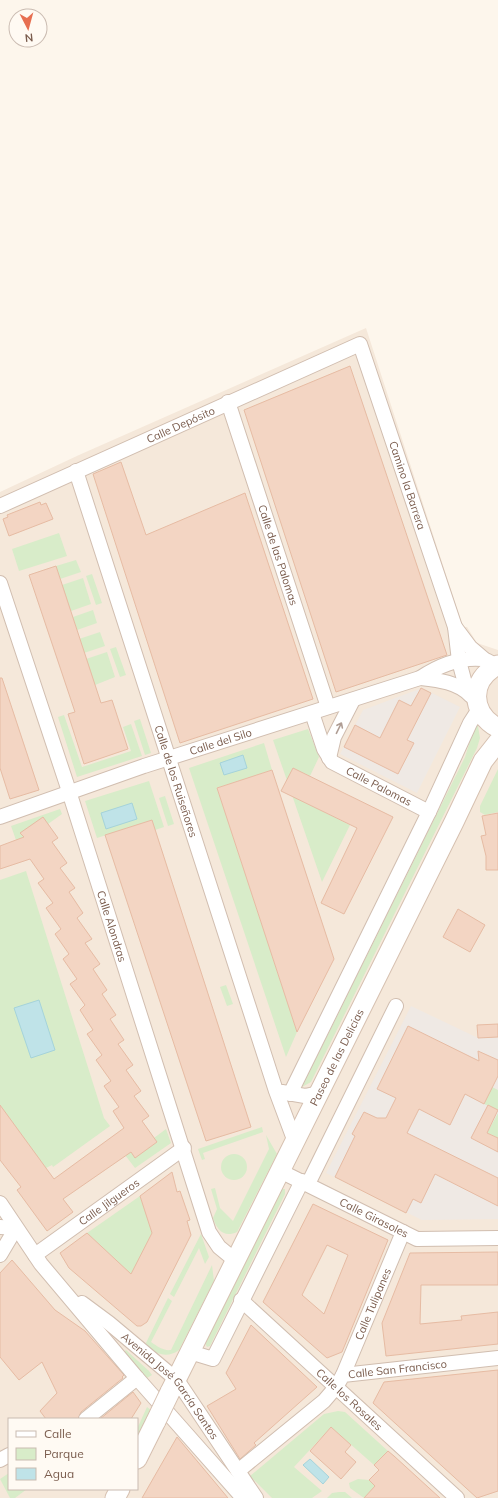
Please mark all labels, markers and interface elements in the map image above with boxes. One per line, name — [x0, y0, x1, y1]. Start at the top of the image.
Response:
north arrow — [8, 8, 48, 48]
text: N — [24, 31, 34, 45]
street label: Calle Depósito — [144, 403, 217, 446]
street label: Camino la Barrera — [386, 439, 429, 532]
street label: Calle de las Palomas — [255, 503, 301, 607]
one-way arrow — [336, 722, 343, 734]
street label: Calle de los Ruiseñores — [151, 723, 201, 839]
street label: Calle del Silo — [188, 725, 253, 758]
street label: Calle Palomas — [344, 763, 414, 809]
street label: Calle Alondras — [94, 889, 130, 964]
street label: Paseo de las Delicias — [307, 1006, 367, 1108]
street label: Calle Jilgueros — [76, 1175, 142, 1228]
street label: Calle Girasoles — [337, 1195, 411, 1241]
street label: Calle Tulipanes — [352, 1266, 394, 1342]
street label: Avenida José García Santos — [118, 1329, 222, 1442]
street label: Calle San Francisco — [347, 1357, 447, 1381]
street label: Calle los Rosales — [313, 1365, 386, 1433]
legend — [8, 1418, 138, 1490]
text: Calle — [44, 1426, 71, 1441]
text: Parque — [44, 1446, 84, 1461]
text: Agua — [44, 1466, 74, 1481]

